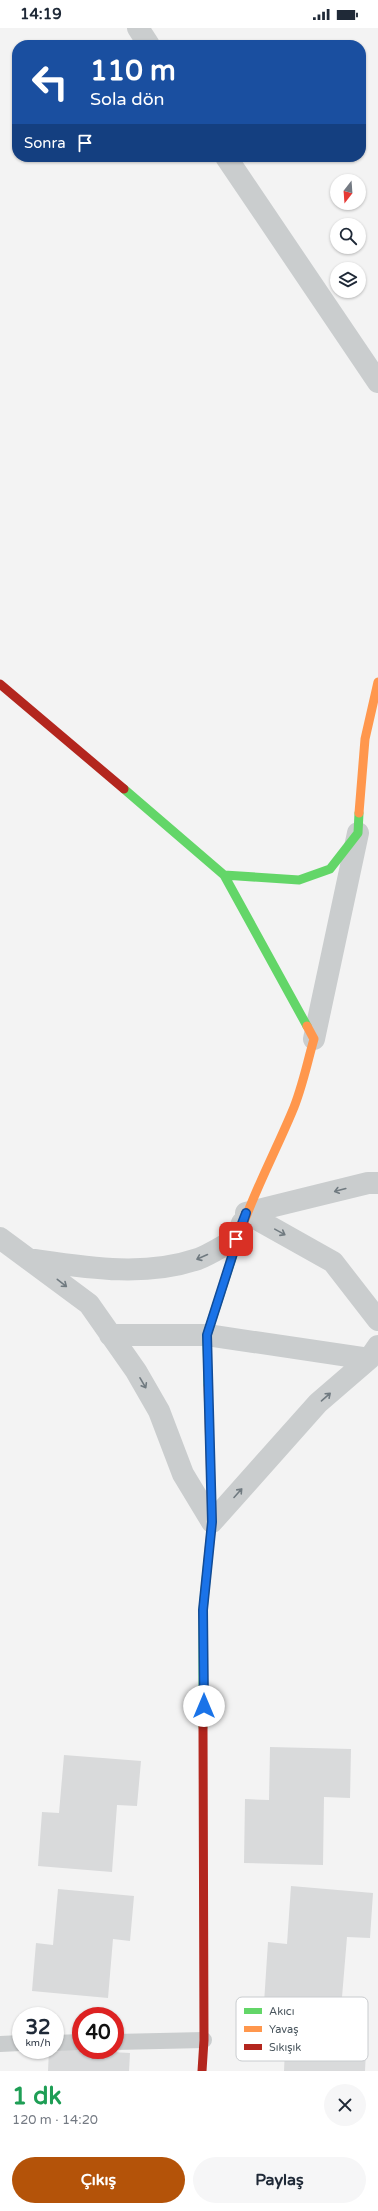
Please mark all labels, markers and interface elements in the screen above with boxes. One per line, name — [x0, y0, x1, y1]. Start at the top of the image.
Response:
text: 14:19 — [20, 5, 62, 23]
text: 110 m — [90, 54, 176, 88]
icon: left — [24, 56, 76, 108]
text: Sola dön — [90, 88, 165, 110]
icon: arrive — [74, 132, 96, 154]
text: Sonra — [24, 134, 66, 152]
north arrow — [330, 174, 366, 210]
map controls — [330, 174, 366, 298]
button: search — [330, 218, 366, 254]
button: layers — [330, 262, 366, 298]
one-way arrow — [334, 1187, 347, 1194]
pin — [219, 1222, 253, 1256]
icon: arrive — [225, 1228, 247, 1250]
one-way arrow — [274, 1228, 286, 1236]
one-way arrow — [196, 1254, 208, 1261]
one-way arrow — [57, 1279, 68, 1287]
one-way arrow — [139, 1377, 147, 1388]
one-way arrow — [320, 1392, 331, 1401]
one-way arrow — [233, 1488, 243, 1498]
position arrow — [183, 1685, 225, 1727]
legend — [236, 1997, 368, 2061]
text: Akıcı — [269, 2005, 294, 2018]
speed limit sign: 40 — [72, 2007, 124, 2059]
text: 32 — [25, 2016, 51, 2040]
text: Yavaş — [269, 2023, 298, 2036]
text: km/h — [25, 2037, 51, 2049]
text: Sıkışık — [269, 2041, 301, 2054]
text: 1 dk — [12, 2082, 62, 2111]
button: close — [324, 2084, 366, 2126]
text: 120 m · 14:20 — [12, 2112, 98, 2128]
button: Çıkış — [12, 2157, 185, 2203]
button: Paylaş — [193, 2157, 366, 2203]

